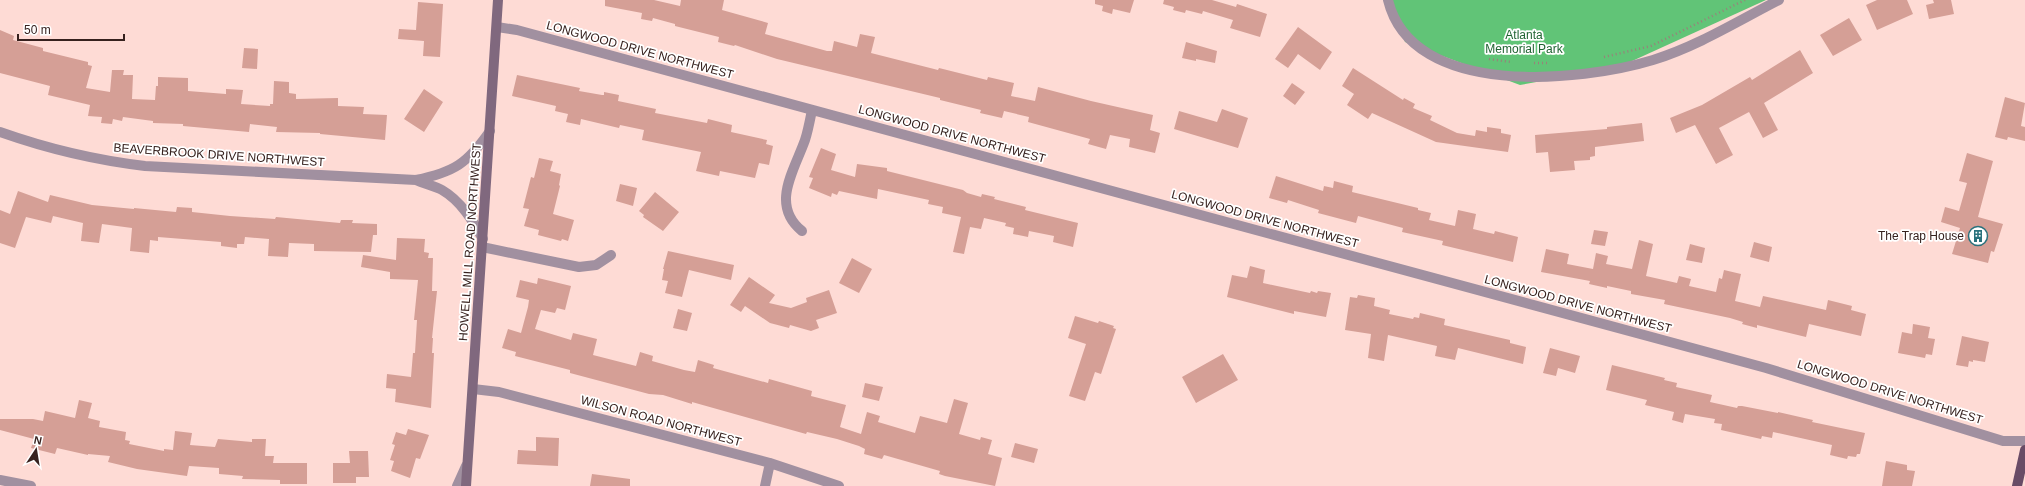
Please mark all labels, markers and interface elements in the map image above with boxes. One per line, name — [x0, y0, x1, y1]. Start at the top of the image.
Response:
scale bar — [18, 16, 124, 42]
street label: LONGWOOD DRIVE NORTHWEST — [545, 18, 736, 82]
text: 50 m — [24, 23, 51, 37]
park label: Atlanta Memorial Park — [1485, 28, 1564, 56]
street label: LONGWOOD DRIVE NORTHWEST — [857, 102, 1048, 166]
street label: BEAVERBROOK DRIVE NORTHWEST — [113, 141, 326, 169]
street label: HOWELL MILL ROAD NORTHWEST — [456, 142, 484, 341]
street label: LONGWOOD DRIVE NORTHWEST — [1170, 187, 1361, 251]
building icon: The Trap House — [1967, 225, 1989, 247]
place label: The Trap House — [1878, 229, 1964, 243]
street label: LONGWOOD DRIVE NORTHWEST — [1483, 272, 1674, 336]
street label: LONGWOOD DRIVE NORTHWEST — [1796, 357, 1985, 427]
street label: WILSON ROAD NORTHWEST — [579, 393, 744, 449]
north arrow — [16, 430, 56, 470]
text: N — [33, 434, 43, 447]

